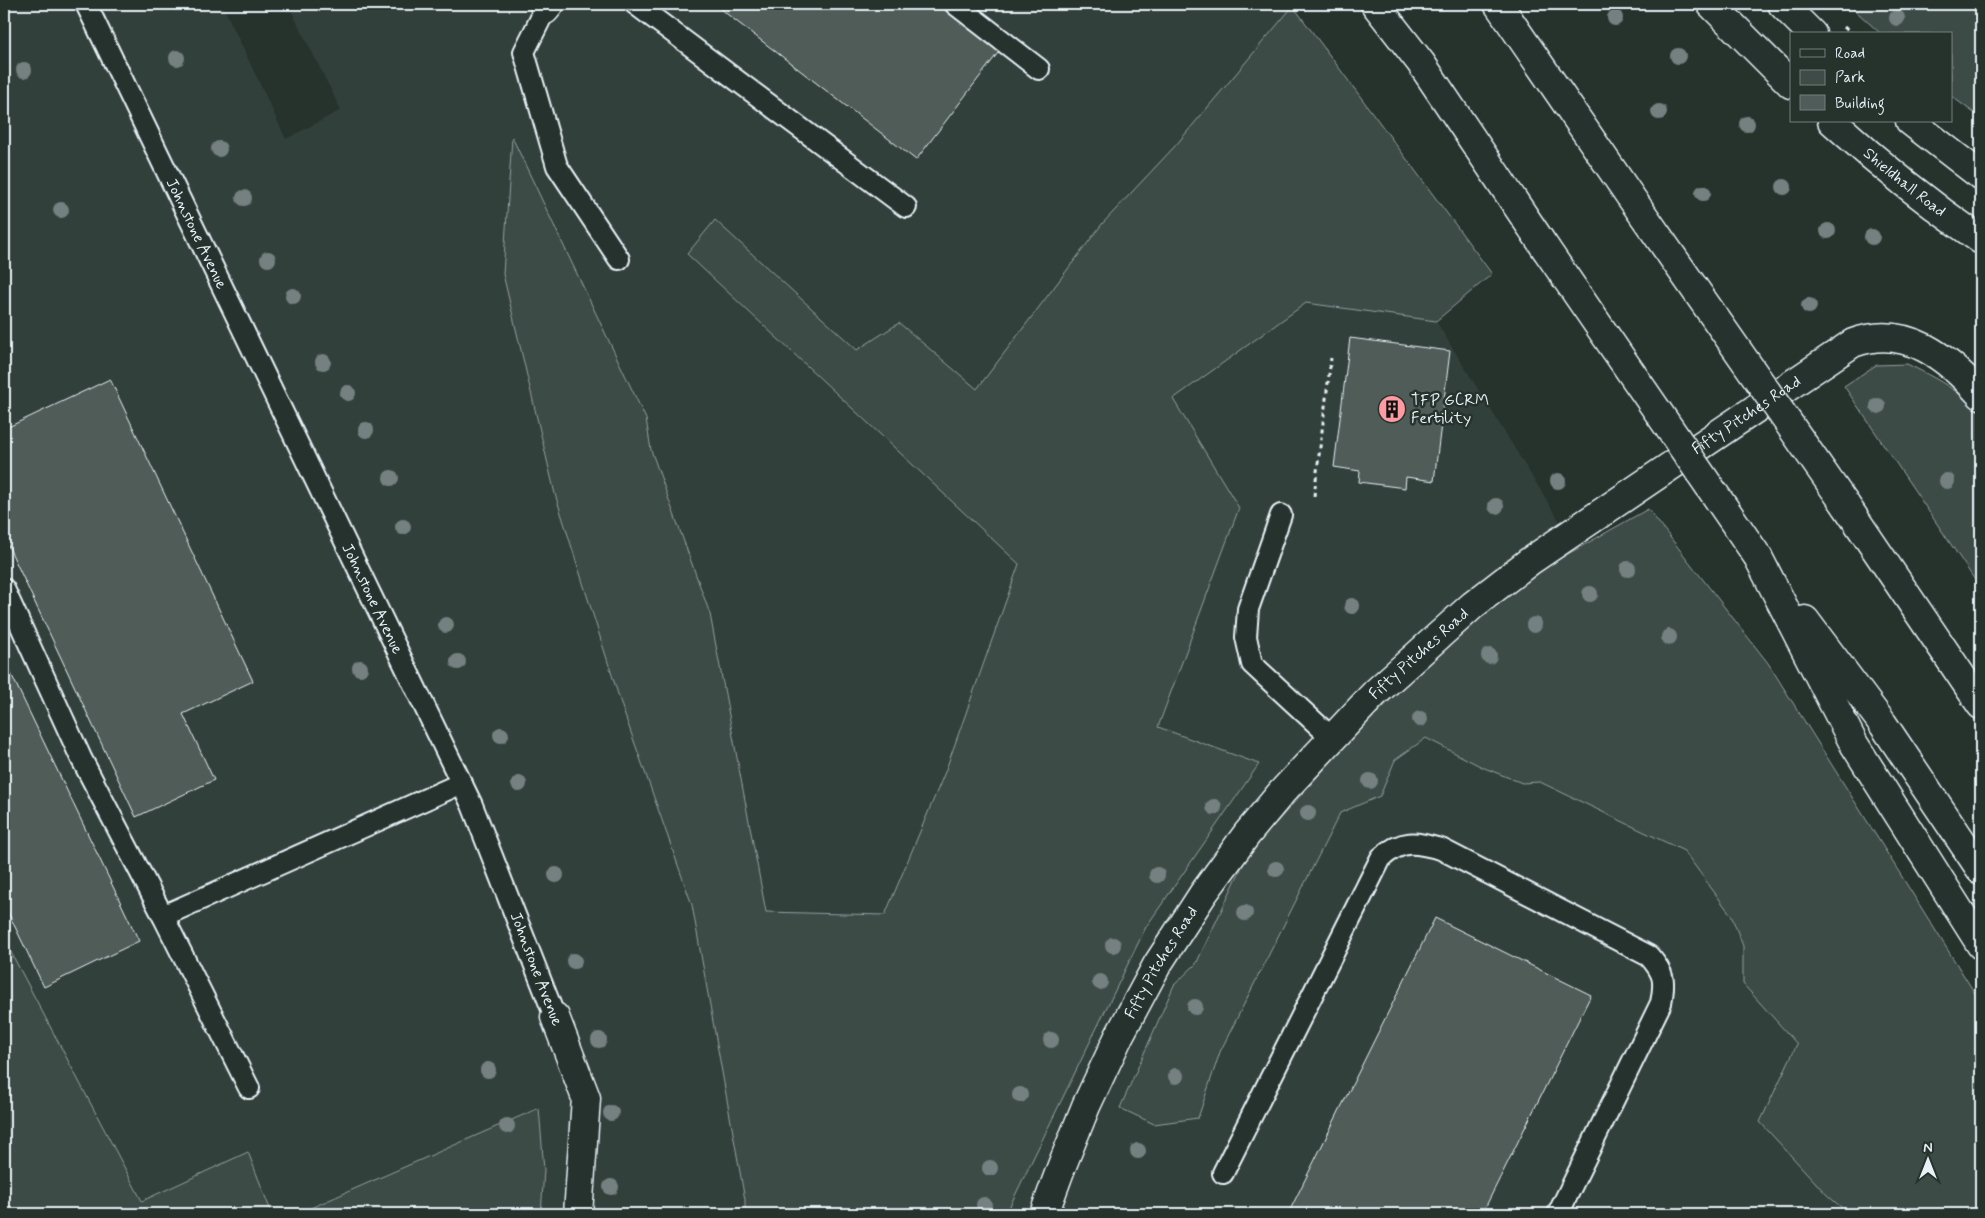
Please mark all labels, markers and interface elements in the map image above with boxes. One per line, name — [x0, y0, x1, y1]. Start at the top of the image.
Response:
legend — [1790, 32, 1952, 122]
text: Road — [1835, 44, 1865, 64]
text: Park — [1835, 68, 1865, 88]
text: Building — [1835, 94, 1885, 115]
street label: Shieldhall Road — [1859, 143, 1950, 222]
street label: Johnstone Avenue — [161, 175, 233, 293]
street label: Fifty Pitches Road — [1688, 371, 1805, 459]
place label: TFP GCRM Fertility — [1411, 390, 1489, 429]
building icon: TFP GCRM Fertility — [1377, 394, 1407, 424]
street label: Johnstone Avenue — [337, 540, 408, 658]
street label: Fifty Pitches Road — [1364, 603, 1473, 704]
street label: Fifty Pitches Road — [1120, 902, 1203, 1022]
street label: Johnstone Avenue — [505, 909, 568, 1029]
north arrow — [1902, 1136, 1952, 1186]
text: N — [1923, 1139, 1933, 1157]

